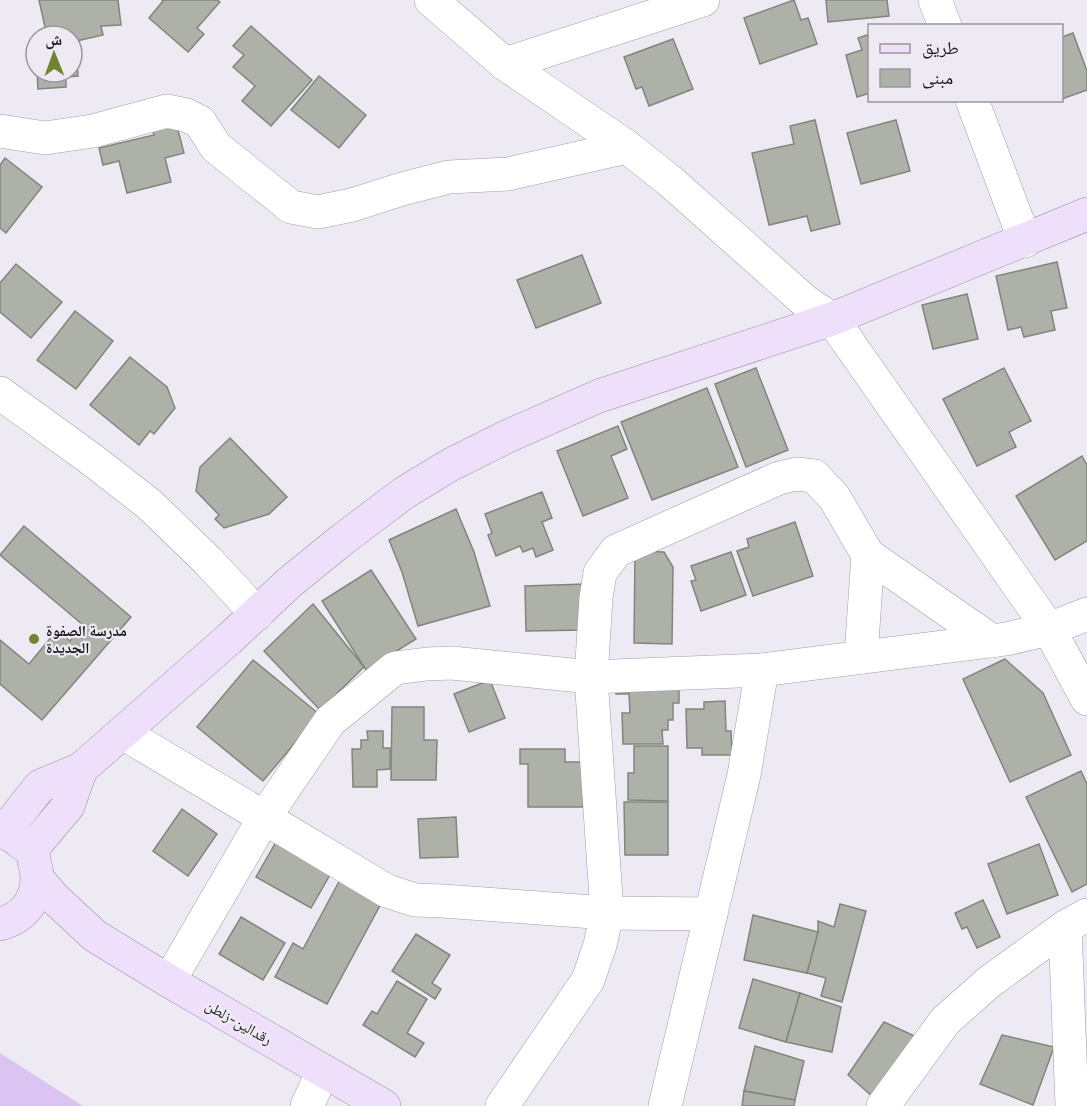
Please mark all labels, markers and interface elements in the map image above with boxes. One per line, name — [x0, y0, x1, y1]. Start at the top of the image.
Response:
north arrow — [24, 24, 84, 84]
legend — [868, 24, 1063, 102]
text: ش — [45, 27, 62, 51]
text: طريق — [922, 34, 959, 61]
text: مبنى — [922, 64, 953, 91]
place label: مدرسة الصفوة الجديدة — [46, 619, 127, 659]
marker: مدرسة الصفوة الجديدة — [27, 632, 41, 646]
street label: رقدالين-زلطن — [201, 994, 277, 1051]

